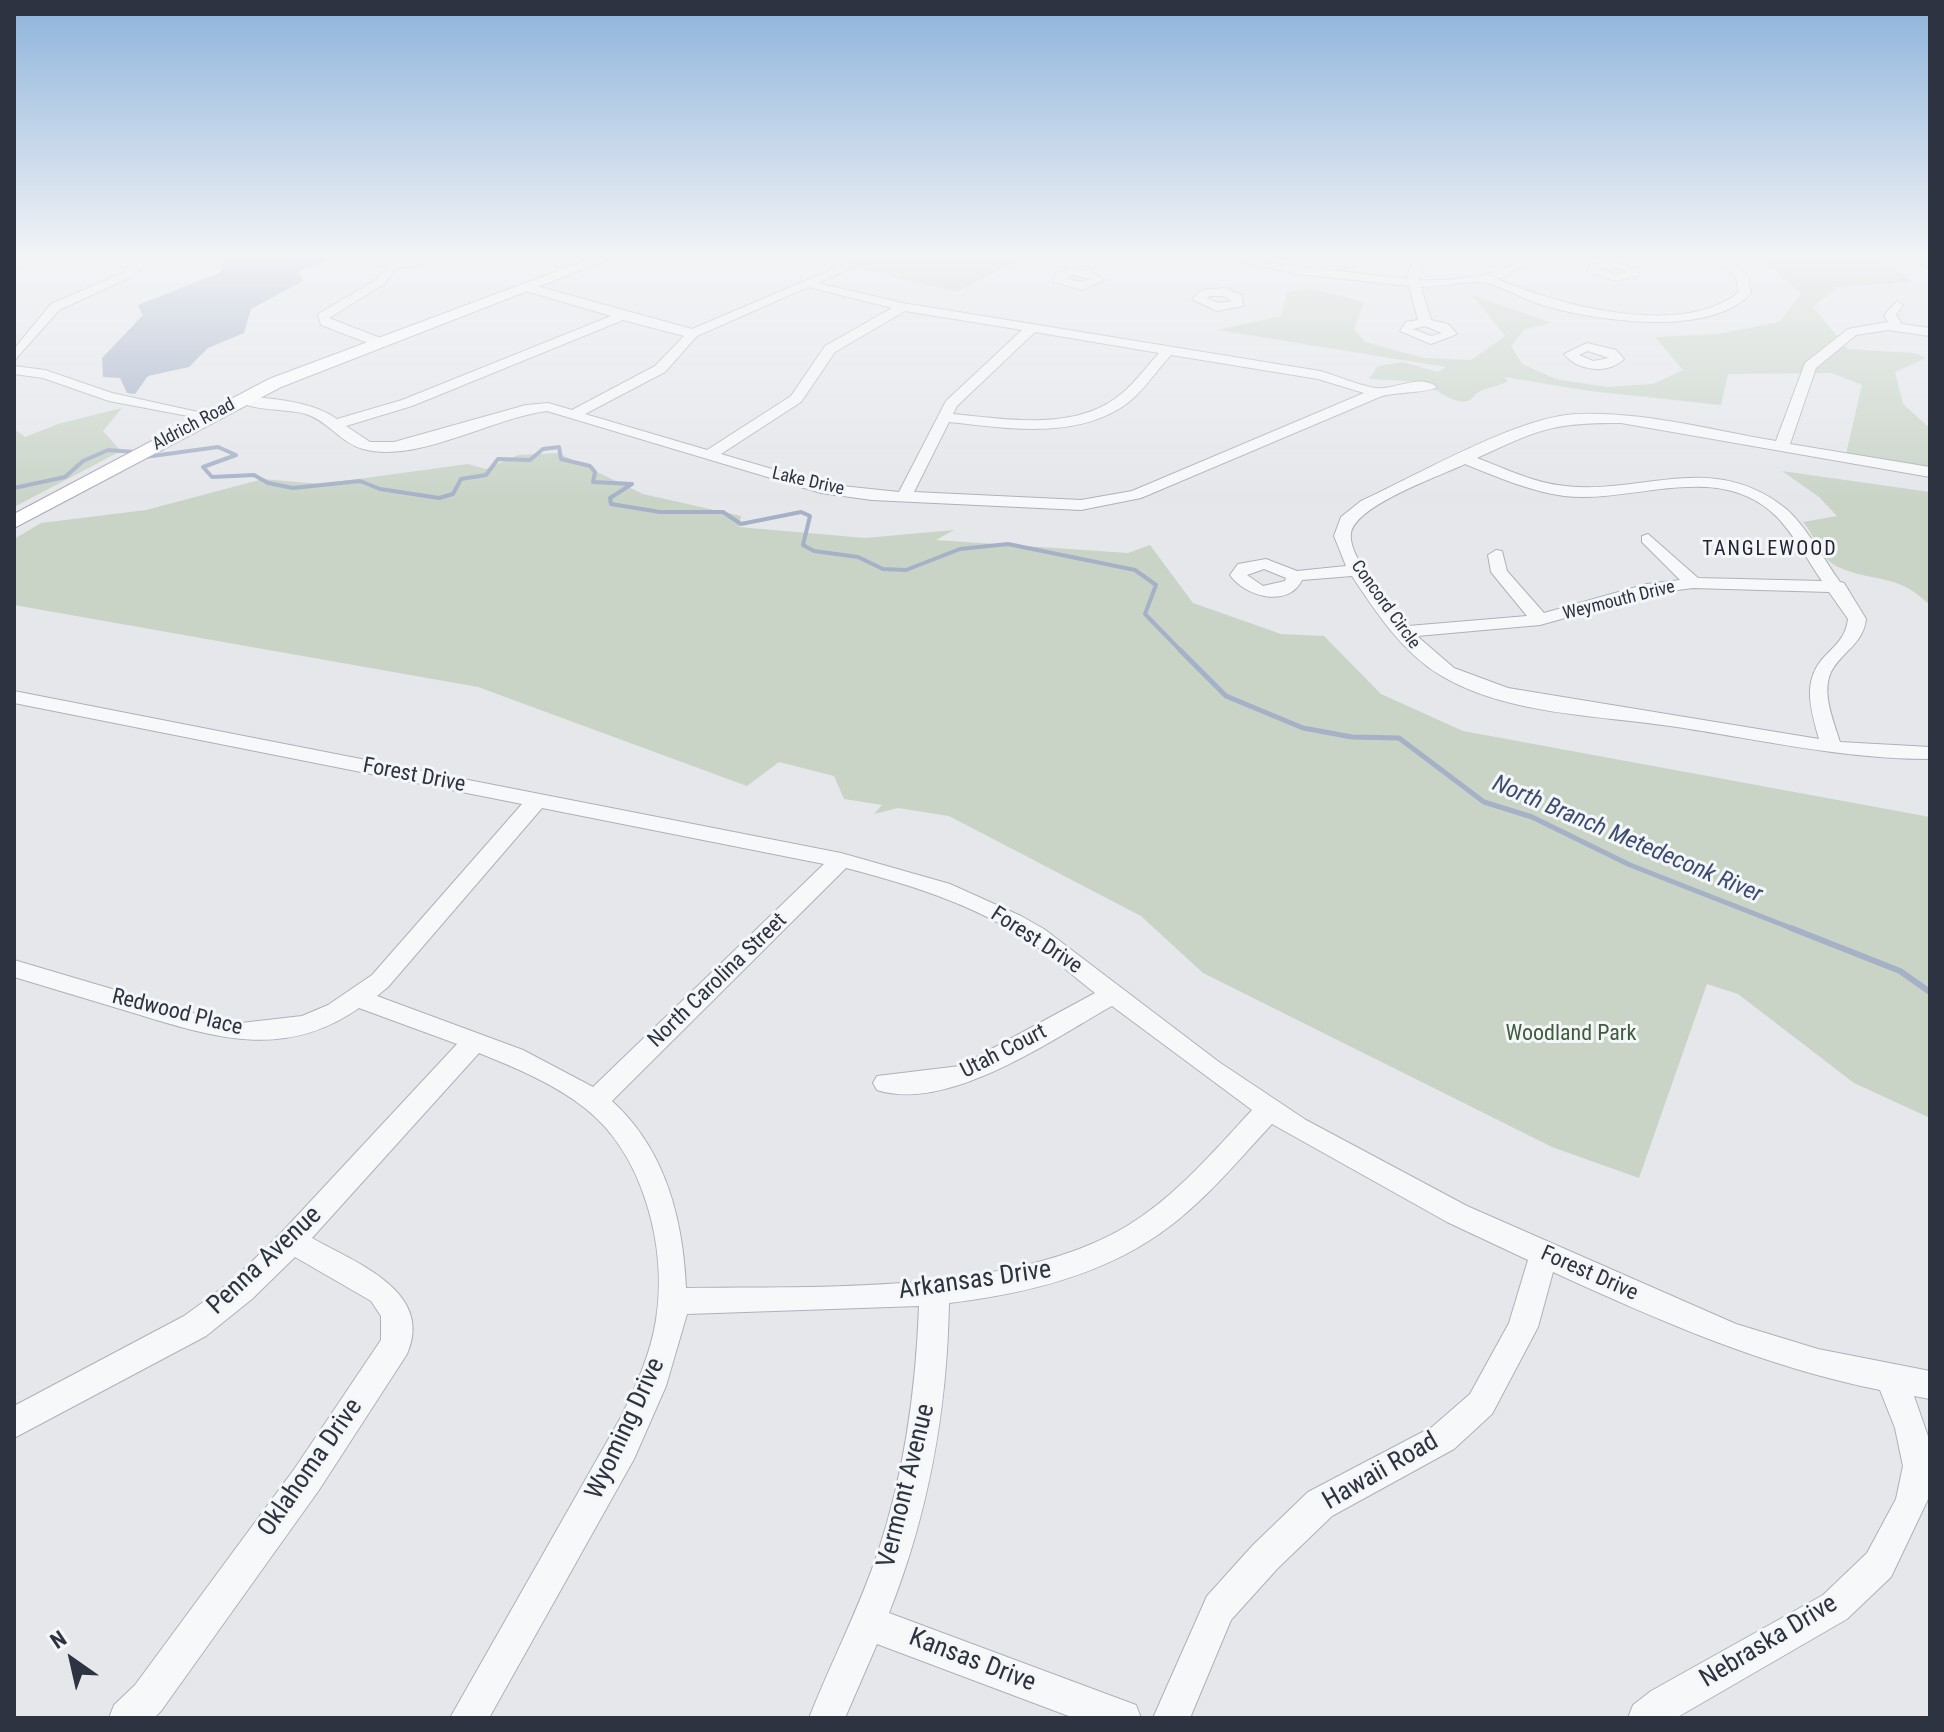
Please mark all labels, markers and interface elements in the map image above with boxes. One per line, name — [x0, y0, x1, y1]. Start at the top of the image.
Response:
street label: Aldrich Road — [149, 394, 239, 456]
street label: Lake Drive — [770, 463, 846, 501]
district label: TANGLEWOOD — [1702, 538, 1838, 562]
street label: Concord Circle — [1346, 556, 1424, 654]
street label: Weymouth Drive — [1561, 577, 1677, 625]
street label: Forest Drive — [361, 753, 467, 799]
water label: North Branch Metedeconk River — [1488, 770, 1766, 910]
street label: Forest Drive — [985, 902, 1087, 980]
street label: North Carolina Street — [643, 908, 793, 1054]
street label: Redwood Place — [109, 984, 245, 1042]
street label: Utah Court — [957, 1019, 1051, 1085]
park label: Woodland Park — [1506, 1021, 1636, 1047]
street label: Penna Avenue — [201, 1200, 329, 1322]
street label: Forest Drive — [1536, 1241, 1642, 1307]
street label: Arkansas Drive — [897, 1255, 1053, 1307]
street label: Wyoming Drive — [580, 1353, 672, 1505]
street label: Oklahoma Drive — [252, 1393, 370, 1543]
street label: Vermont Avenue — [872, 1401, 942, 1571]
street label: Hawaii Road — [1318, 1426, 1444, 1518]
street label: Nebraska Drive — [1695, 1589, 1843, 1695]
north arrow — [32, 1620, 112, 1700]
street label: Kansas Drive — [904, 1623, 1040, 1699]
text: N — [46, 1626, 71, 1654]

